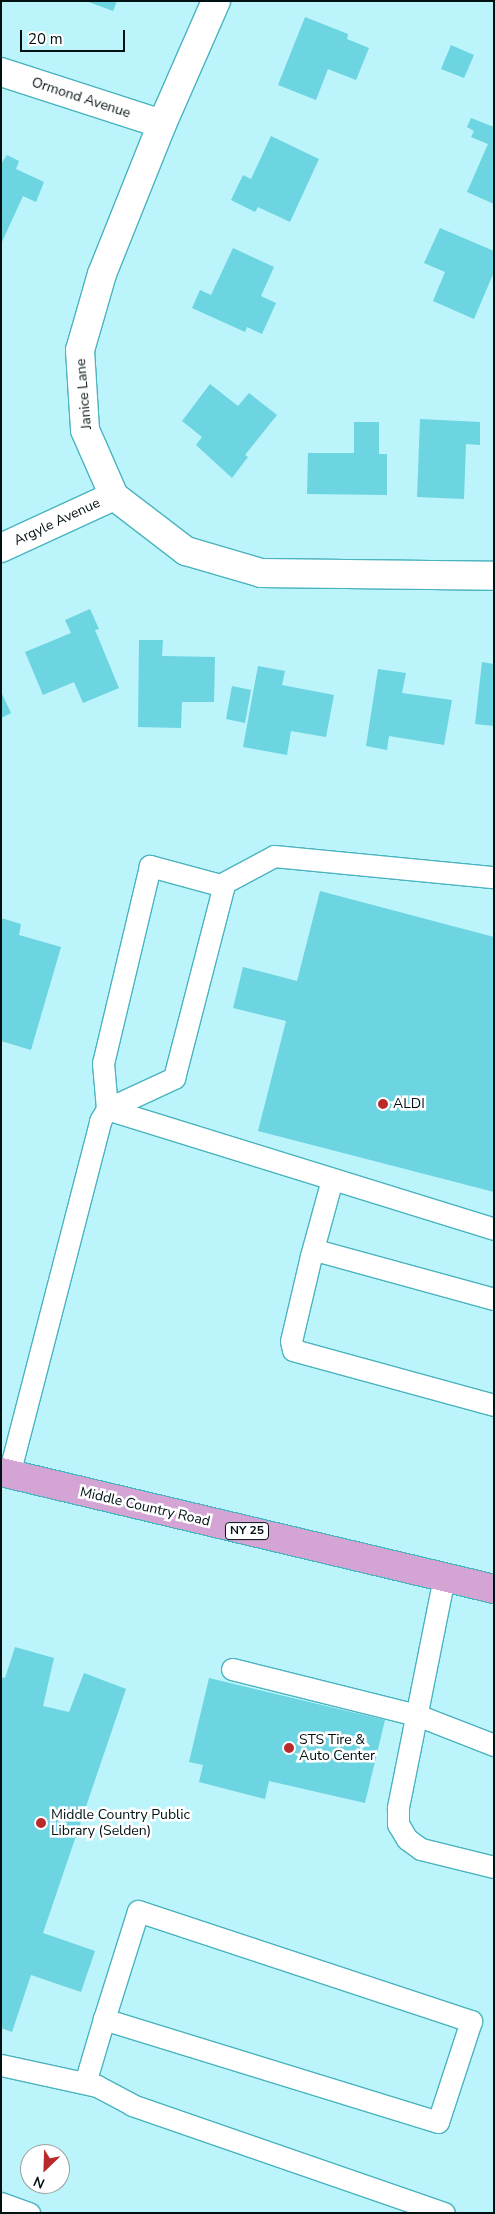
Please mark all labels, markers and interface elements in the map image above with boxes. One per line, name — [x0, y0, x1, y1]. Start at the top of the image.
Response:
scale bar — [22, 20, 128, 52]
text: 20 m — [28, 29, 63, 49]
street label: Ormond Avenue — [29, 74, 133, 122]
street label: Janice Lane — [73, 358, 95, 430]
street label: Argyle Avenue — [11, 495, 103, 549]
place label: ALDI — [393, 1096, 425, 1112]
marker: ALDI — [377, 1098, 389, 1110]
street label: Middle Country Road — [78, 1484, 212, 1530]
road number: NY 25 — [224, 1522, 270, 1540]
place label: STS Tire & Auto Center — [299, 1732, 375, 1764]
marker: STS Tire & Auto Center — [283, 1742, 295, 1754]
place label: Middle Country Public Library (Selden) — [51, 1807, 190, 1840]
marker: Middle Country Public Library (Selden) — [35, 1817, 47, 1829]
north arrow — [20, 2144, 70, 2194]
text: N — [30, 2171, 48, 2193]

